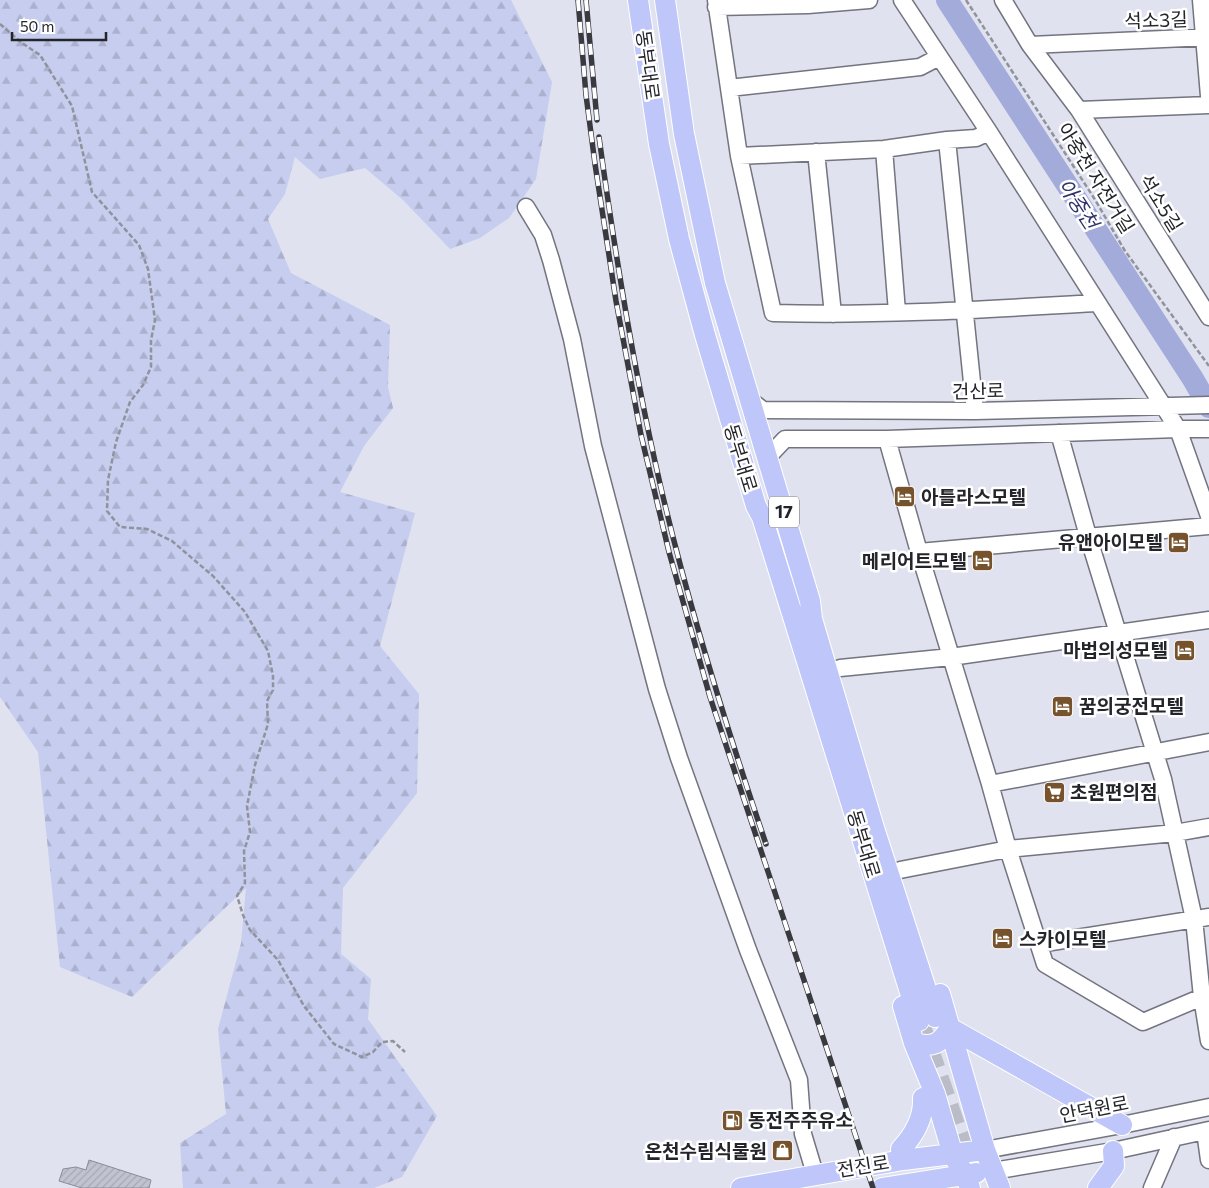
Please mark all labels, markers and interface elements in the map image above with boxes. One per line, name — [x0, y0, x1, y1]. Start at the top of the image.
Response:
street label: 석소3길 — [1124, 7, 1188, 32]
scale bar — [12, 10, 106, 42]
text: 50 m — [20, 17, 54, 35]
street label: 동부대로 — [632, 29, 665, 101]
street label: 아중천 자전거길 — [1053, 119, 1139, 237]
street label: 석소5길 — [1135, 170, 1188, 236]
water label: 아중천 — [1053, 174, 1103, 234]
street label: 건산로 — [952, 379, 1004, 402]
street label: 동부대로 — [720, 421, 763, 495]
hotel icon: 아틀라스모텔 — [893, 485, 917, 509]
place label: 아틀라스모텔 — [921, 485, 1026, 508]
road number: 17 — [769, 497, 799, 528]
place label: 유앤아이모텔 — [1058, 530, 1163, 553]
hotel icon: 유앤아이모텔 — [1167, 530, 1191, 554]
place label: 메리어트모텔 — [862, 549, 967, 572]
hotel icon: 메리어트모텔 — [971, 549, 995, 573]
place label: 마법의성모텔 — [1063, 638, 1168, 661]
hotel icon: 마법의성모텔 — [1172, 638, 1196, 662]
hotel icon: 꿈의궁전모텔 — [1051, 694, 1075, 718]
place label: 꿈의궁전모텔 — [1079, 694, 1184, 717]
supermarket icon: 초원편의점 — [1042, 780, 1066, 804]
place label: 초원편의점 — [1070, 780, 1157, 803]
street label: 동부대로 — [843, 807, 886, 881]
hotel icon: 스카이모텔 — [991, 927, 1015, 951]
place label: 스카이모텔 — [1019, 927, 1106, 950]
street label: 안덕원로 — [1057, 1091, 1130, 1126]
fuel station icon: 동전주주유소 — [720, 1108, 744, 1132]
place label: 동전주주유소 — [748, 1108, 853, 1131]
place label: 온천수림식물원 — [645, 1139, 767, 1162]
shop icon: 온천수림식물원 — [771, 1139, 795, 1163]
street label: 전진로 — [835, 1150, 891, 1181]

